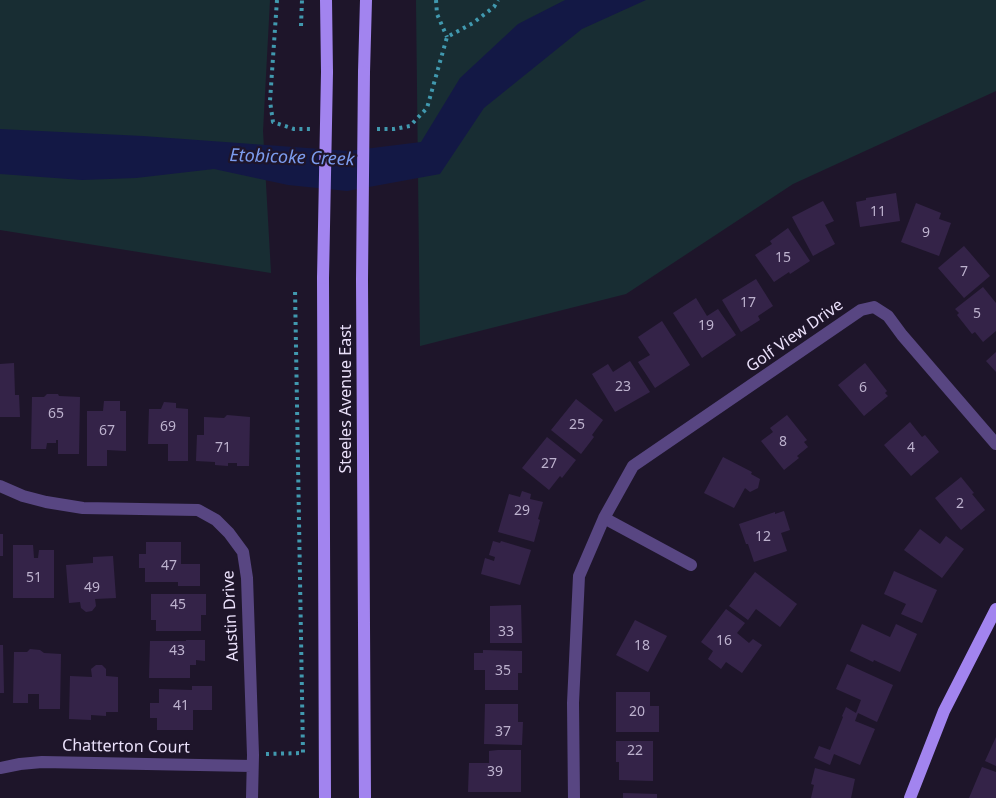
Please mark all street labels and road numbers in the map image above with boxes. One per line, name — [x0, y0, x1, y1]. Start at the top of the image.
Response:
street label: Golf View Drive — [743, 295, 847, 377]
street label: Steeles Avenue East — [336, 324, 356, 474]
street label: Austin Drive — [219, 570, 243, 662]
street label: Chatterton Court — [62, 736, 190, 758]

